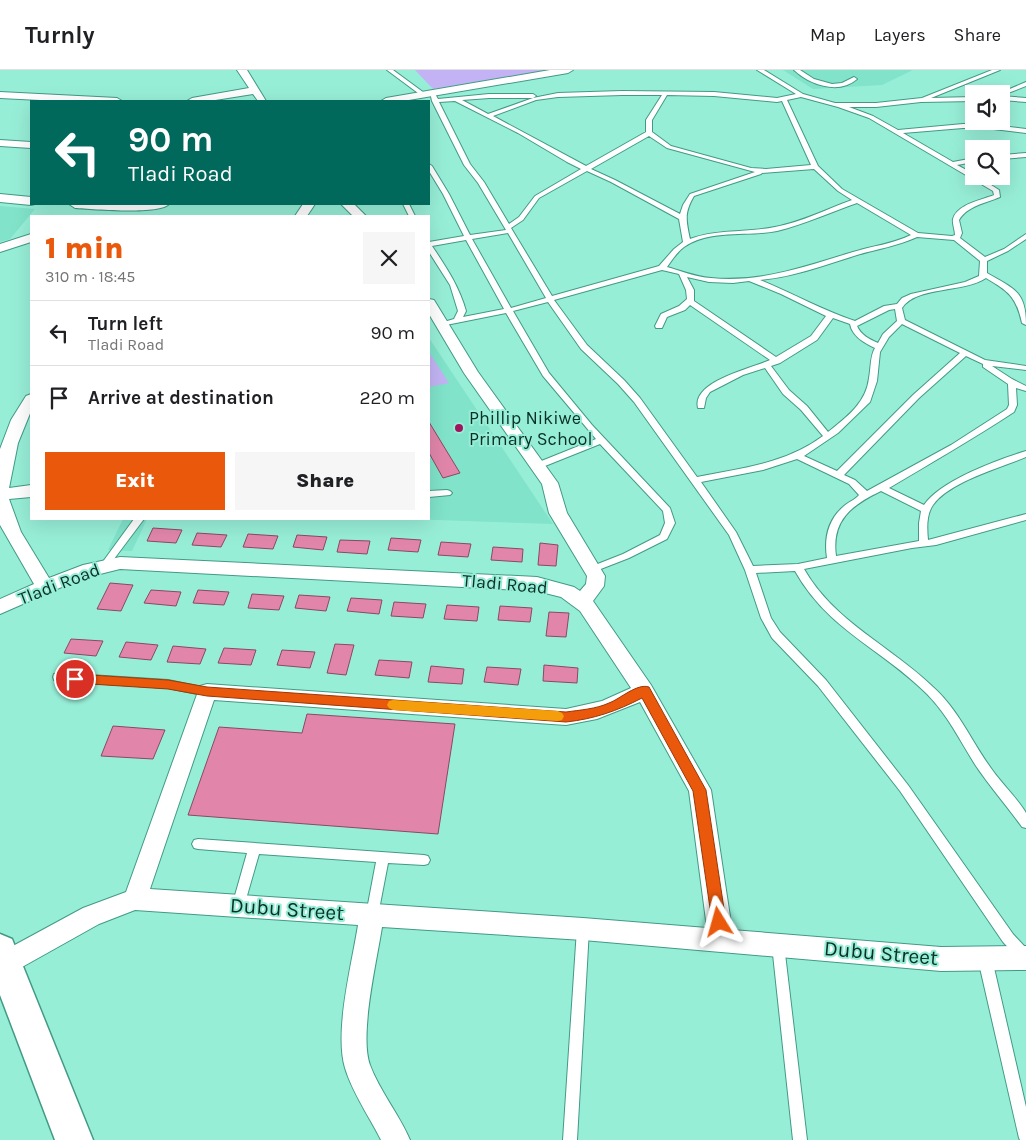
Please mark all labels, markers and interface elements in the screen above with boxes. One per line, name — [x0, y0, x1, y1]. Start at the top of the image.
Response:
text: Turnly — [25, 21, 95, 49]
text: Map — [810, 24, 846, 46]
text: Layers — [874, 24, 926, 46]
text: Share — [954, 24, 1001, 46]
map controls — [965, 85, 1010, 185]
button: sound — [965, 85, 1010, 130]
text: 90 m — [128, 119, 214, 160]
icon: left — [45, 120, 110, 185]
button: search — [965, 140, 1010, 185]
text: Tladi Road — [128, 161, 233, 187]
text: 1 min — [45, 230, 124, 266]
button: close — [363, 232, 415, 284]
text: 310 m · 18:45 — [45, 267, 135, 286]
text: Turn left — [88, 313, 163, 335]
icon: left — [45, 319, 73, 347]
text: 90 m — [370, 322, 415, 344]
text: Tladi Road — [88, 335, 164, 354]
icon: arrive — [45, 384, 73, 412]
text: Arrive at destination — [88, 387, 274, 409]
text: 220 m — [359, 387, 415, 409]
place label: Phillip Nikiwe Primary School — [469, 407, 593, 450]
marker: Phillip Nikiwe Primary School — [453, 422, 465, 434]
button: Exit — [45, 452, 225, 510]
button: Share — [235, 452, 415, 510]
street label: Tladi Road — [15, 558, 103, 610]
street label: Tladi Road — [461, 569, 549, 599]
pin — [54, 658, 96, 700]
icon: arrive — [61, 665, 89, 693]
street label: Dubu Street — [229, 893, 345, 925]
position arrow — [692, 895, 744, 947]
street label: Dubu Street — [823, 936, 939, 970]

